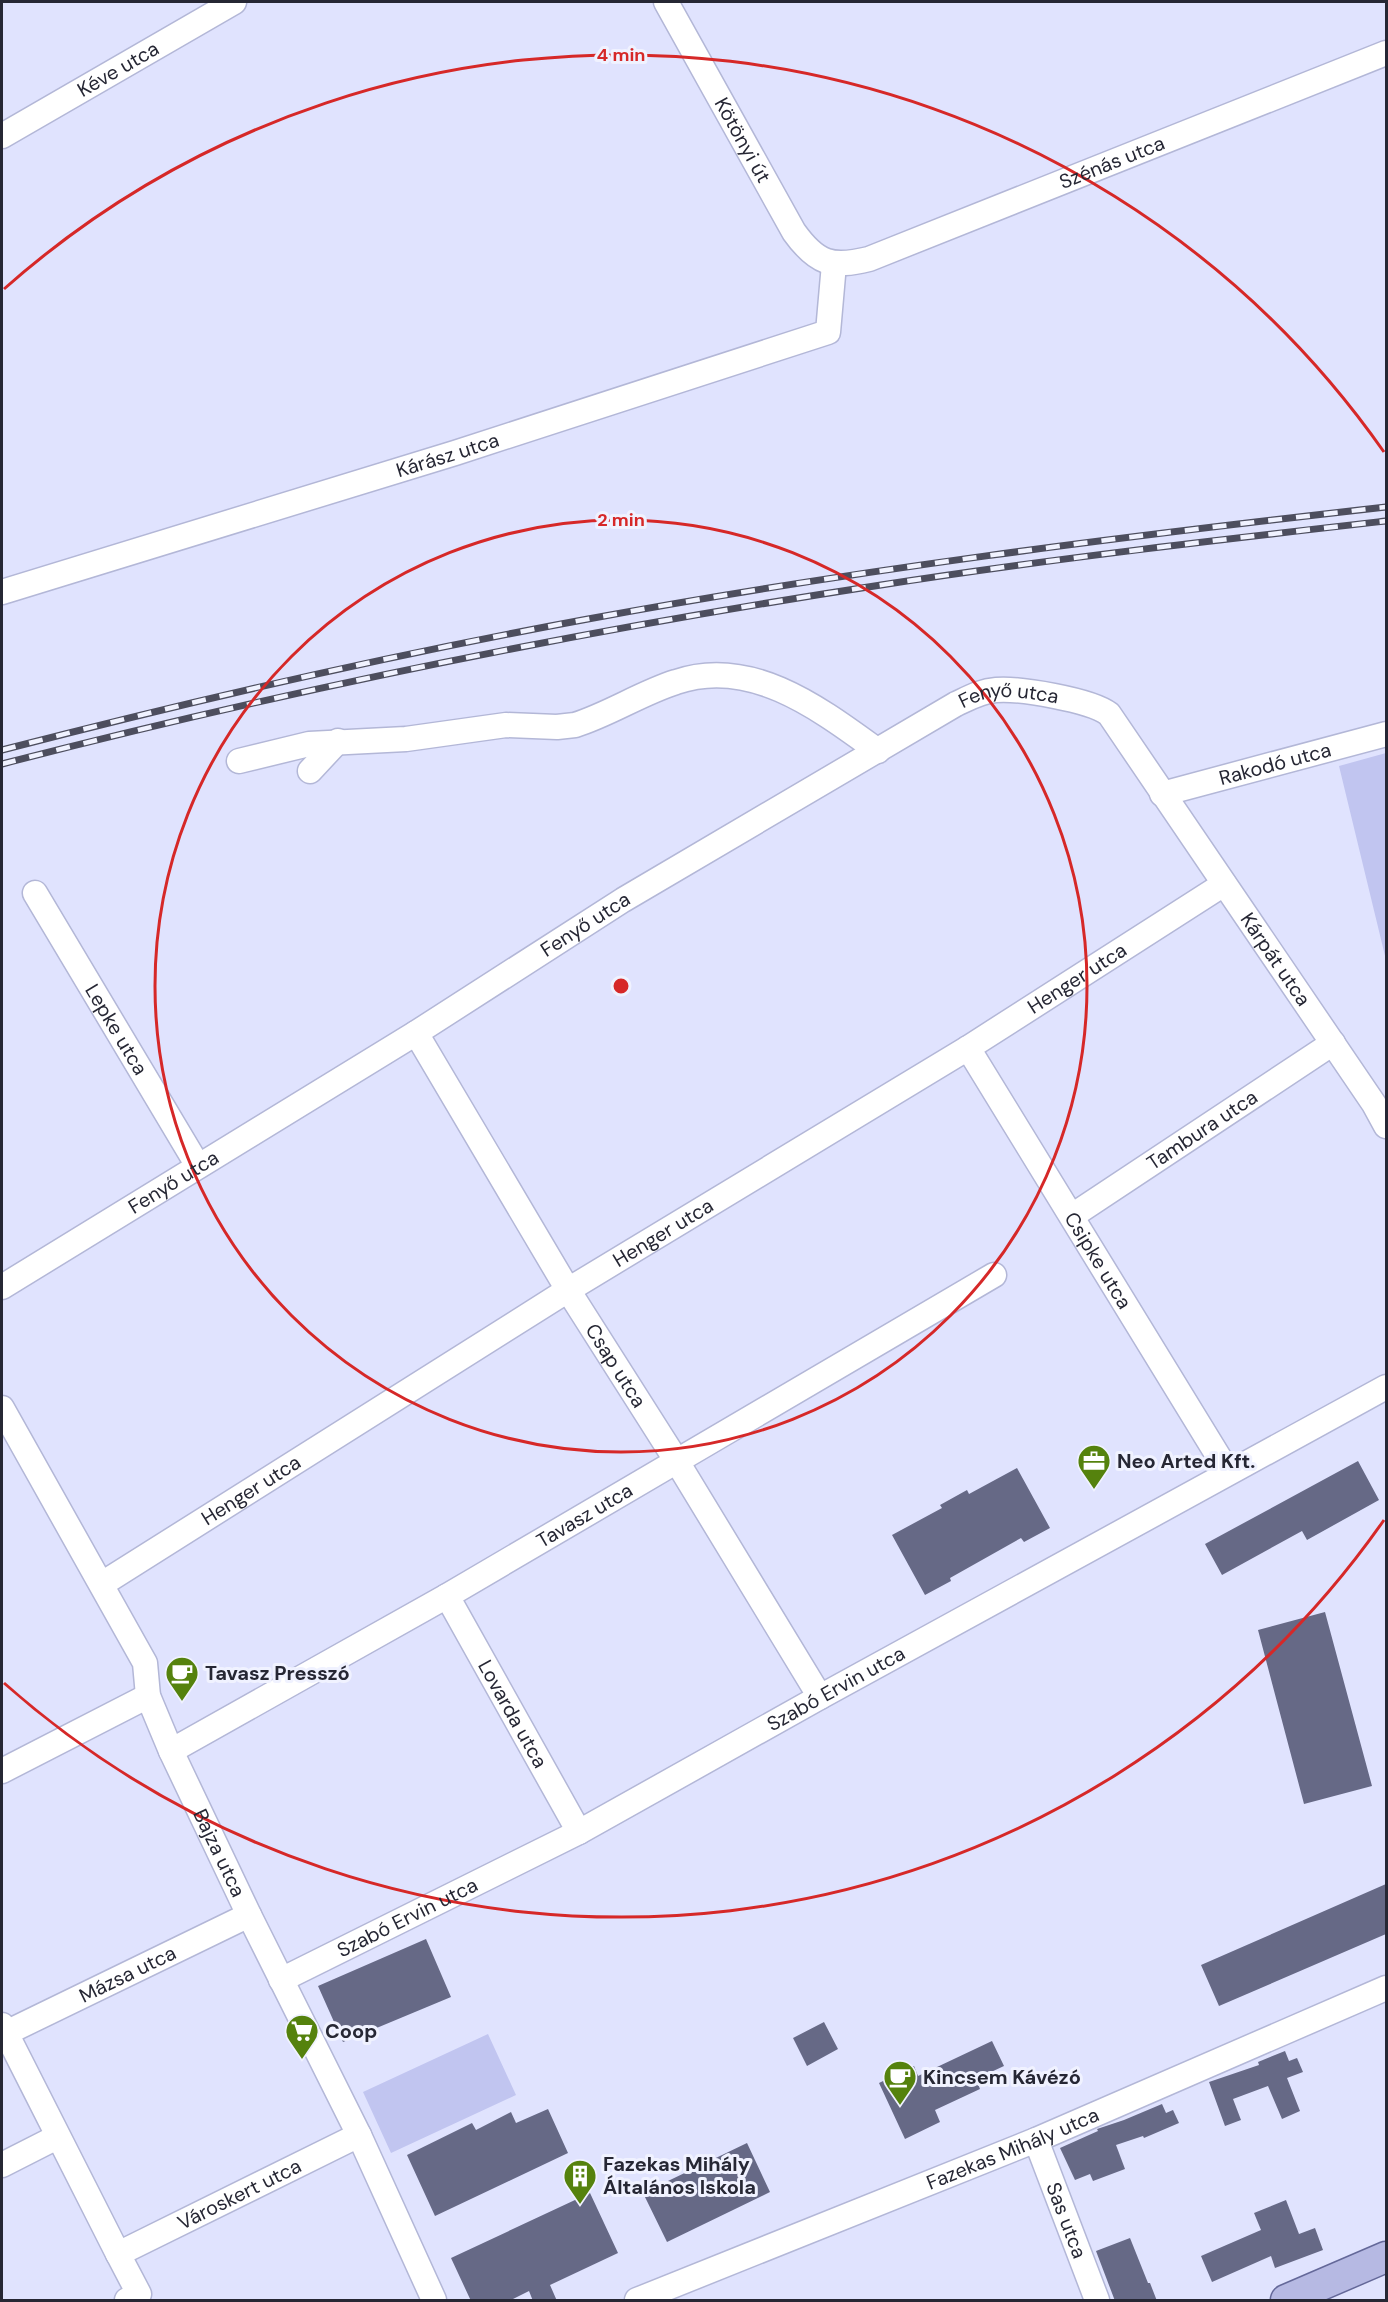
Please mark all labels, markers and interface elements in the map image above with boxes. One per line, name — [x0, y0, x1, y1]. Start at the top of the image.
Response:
street label: Kéve utca — [73, 35, 164, 103]
text: 4 min — [597, 43, 645, 67]
street label: Kötönyi út — [709, 93, 777, 187]
street label: Szénás utca — [1055, 130, 1168, 195]
street label: Kárász utca — [393, 427, 502, 483]
text: 2 min — [597, 508, 645, 532]
street label: Fenyő utca — [954, 677, 1061, 714]
street label: Rakodó utca — [1216, 736, 1334, 791]
street label: Fenyő utca — [536, 886, 635, 963]
street label: Kárpát utca — [1235, 908, 1317, 1011]
street label: Henger utca — [1023, 937, 1132, 1019]
centre of rings — [611, 976, 631, 996]
street label: Lepke utca — [79, 979, 154, 1080]
street label: Tambura utca — [1142, 1084, 1262, 1176]
street label: Fenyő utca — [123, 1144, 223, 1220]
street label: Henger utca — [608, 1192, 718, 1273]
street label: Csipke utca — [1059, 1207, 1138, 1314]
street label: Csap utca — [580, 1319, 652, 1412]
office icon: Neo Arted Kft. — [1076, 1443, 1112, 1490]
place label: Neo Arted Kft. — [1117, 1448, 1255, 1474]
street label: Henger utca — [196, 1449, 305, 1531]
street label: Tavasz utca — [532, 1477, 637, 1554]
street label: Szabó Ervin utca — [762, 1640, 909, 1737]
cafe icon: Tavasz Presszó — [164, 1655, 200, 1702]
street label: Lovarda utca — [472, 1655, 553, 1772]
place label: Tavasz Presszó — [205, 1660, 350, 1686]
street label: Bajza utca — [187, 1805, 252, 1901]
street label: Szabó Ervin utca — [333, 1871, 482, 1963]
street label: Mázsa utca — [75, 1940, 180, 2009]
supermarket icon: Coop — [284, 2013, 320, 2060]
place label: Coop — [325, 2018, 377, 2044]
cafe icon: Kincsem Kávézó — [882, 2059, 918, 2106]
place label: Kincsem Kávézó — [923, 2064, 1081, 2090]
street label: Fazekas Mihály utca — [923, 2101, 1103, 2196]
place label: Fazekas Mihály Általános Iskola — [603, 2151, 756, 2200]
street label: Városkert utca — [173, 2153, 306, 2236]
building icon: Fazekas Mihály Általános Iskola — [562, 2158, 598, 2205]
street label: Sas utca — [1040, 2179, 1093, 2262]

